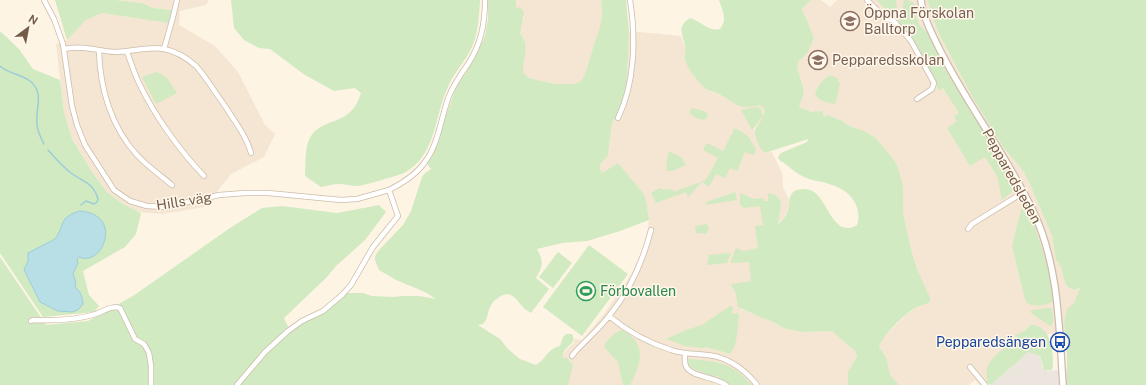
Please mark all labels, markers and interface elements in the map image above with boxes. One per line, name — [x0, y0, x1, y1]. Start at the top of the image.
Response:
place label: Öppna Förskolan Balltorp — [864, 3, 974, 37]
north arrow — [8, 8, 48, 48]
school or university icon: Öppna Förskolan Balltorp — [839, 10, 861, 32]
text: N — [26, 12, 40, 27]
school or university icon: Pepparedsskolan — [807, 49, 829, 71]
place label: Pepparedsskolan — [832, 52, 944, 68]
street label: Pepparedsleden — [979, 126, 1045, 226]
street label: Hills väg — [155, 189, 213, 213]
sports icon: Förbovallen — [575, 280, 597, 302]
place label: Förbovallen — [600, 283, 676, 299]
bus stop icon: Pepparedsängen — [1049, 331, 1071, 353]
place label: Pepparedsängen — [936, 334, 1046, 350]

